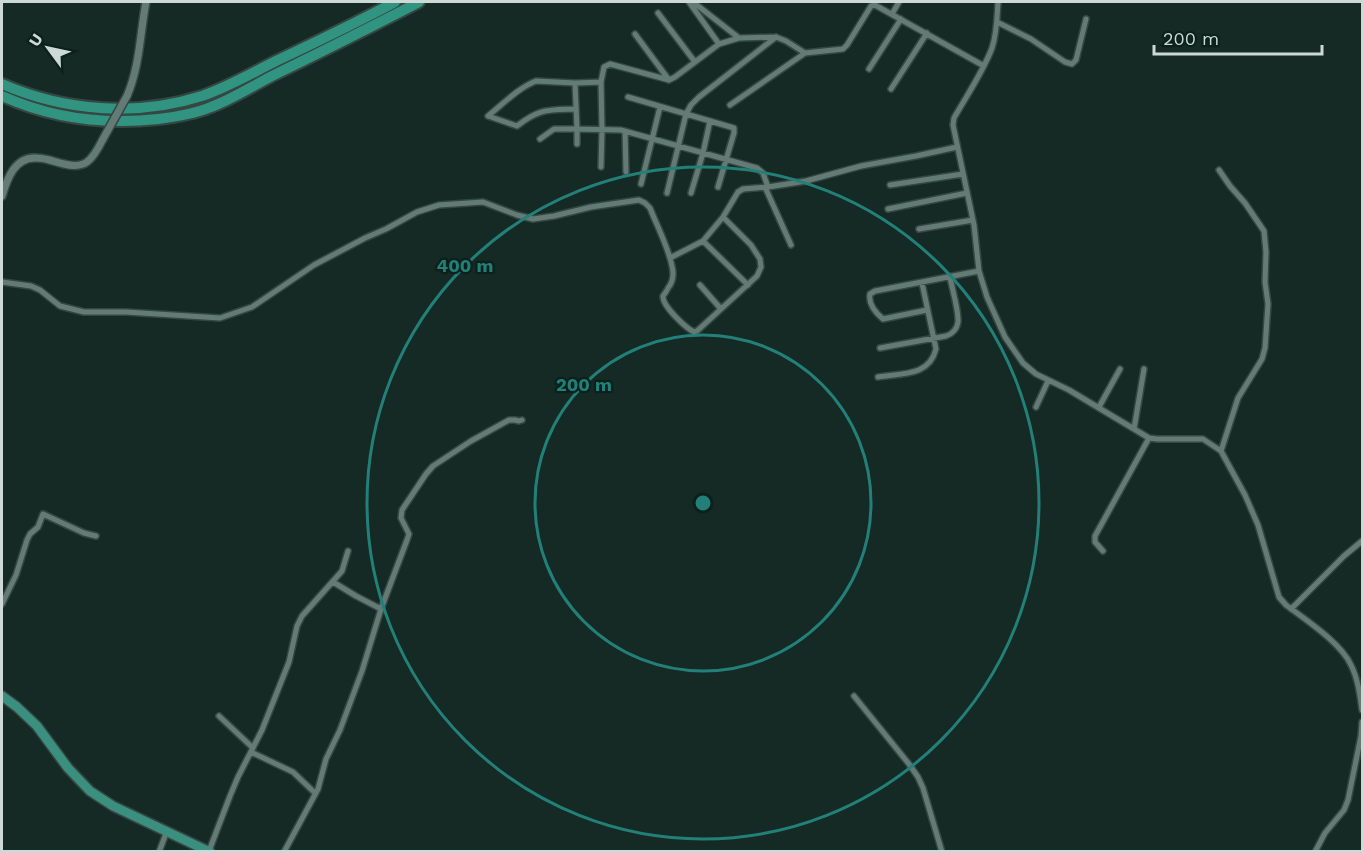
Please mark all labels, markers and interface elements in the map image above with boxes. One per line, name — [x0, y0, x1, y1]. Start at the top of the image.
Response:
north arrow — [18, 18, 78, 78]
scale bar — [1154, 18, 1322, 56]
text: 200 m — [1163, 28, 1219, 49]
text: U — [25, 30, 47, 50]
text: 400 m — [437, 255, 493, 276]
text: 200 m — [556, 374, 612, 395]
centre of rings — [693, 493, 713, 513]

